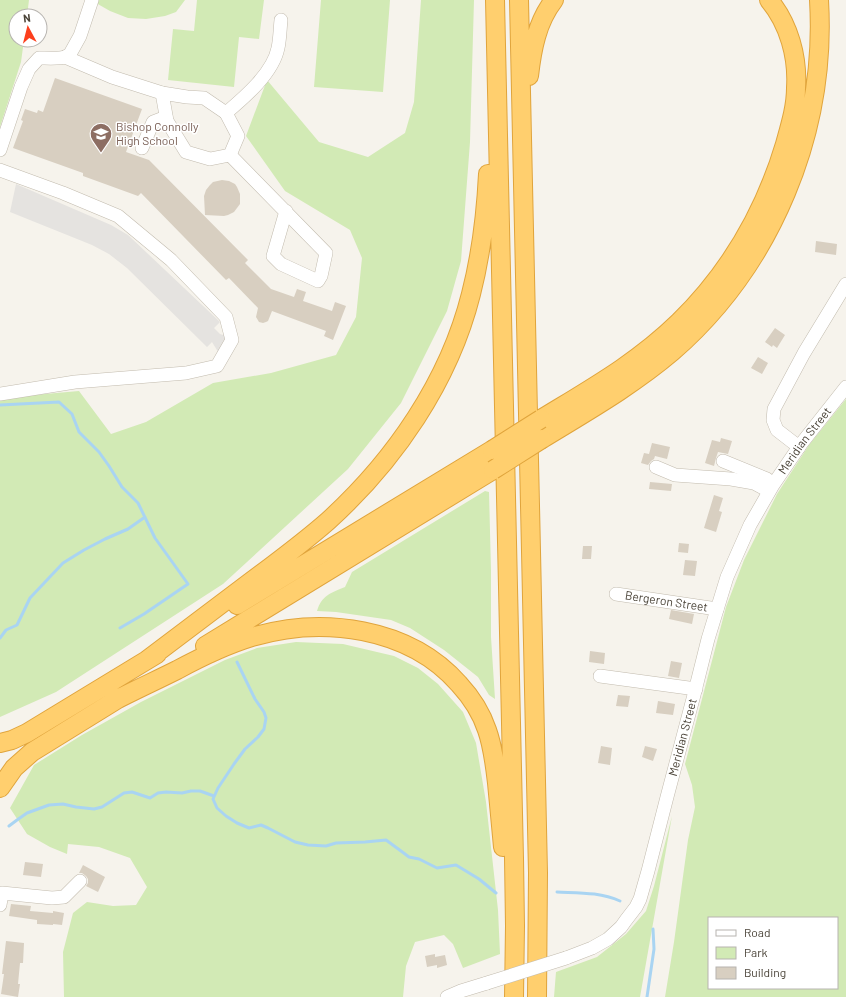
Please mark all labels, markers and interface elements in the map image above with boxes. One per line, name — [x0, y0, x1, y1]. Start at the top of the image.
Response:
north arrow — [8, 8, 48, 48]
text: N — [22, 11, 31, 24]
place label: Bishop Connolly High School — [116, 119, 199, 147]
school or university icon: Bishop Connolly High School — [88, 121, 114, 154]
street label: Meridian Street — [775, 404, 833, 476]
street label: Bergeron Street — [624, 587, 709, 614]
street label: Meridian Street — [665, 697, 699, 778]
legend — [708, 917, 838, 989]
text: Road — [744, 925, 771, 939]
text: Park — [744, 945, 768, 959]
text: Building — [744, 965, 786, 979]

